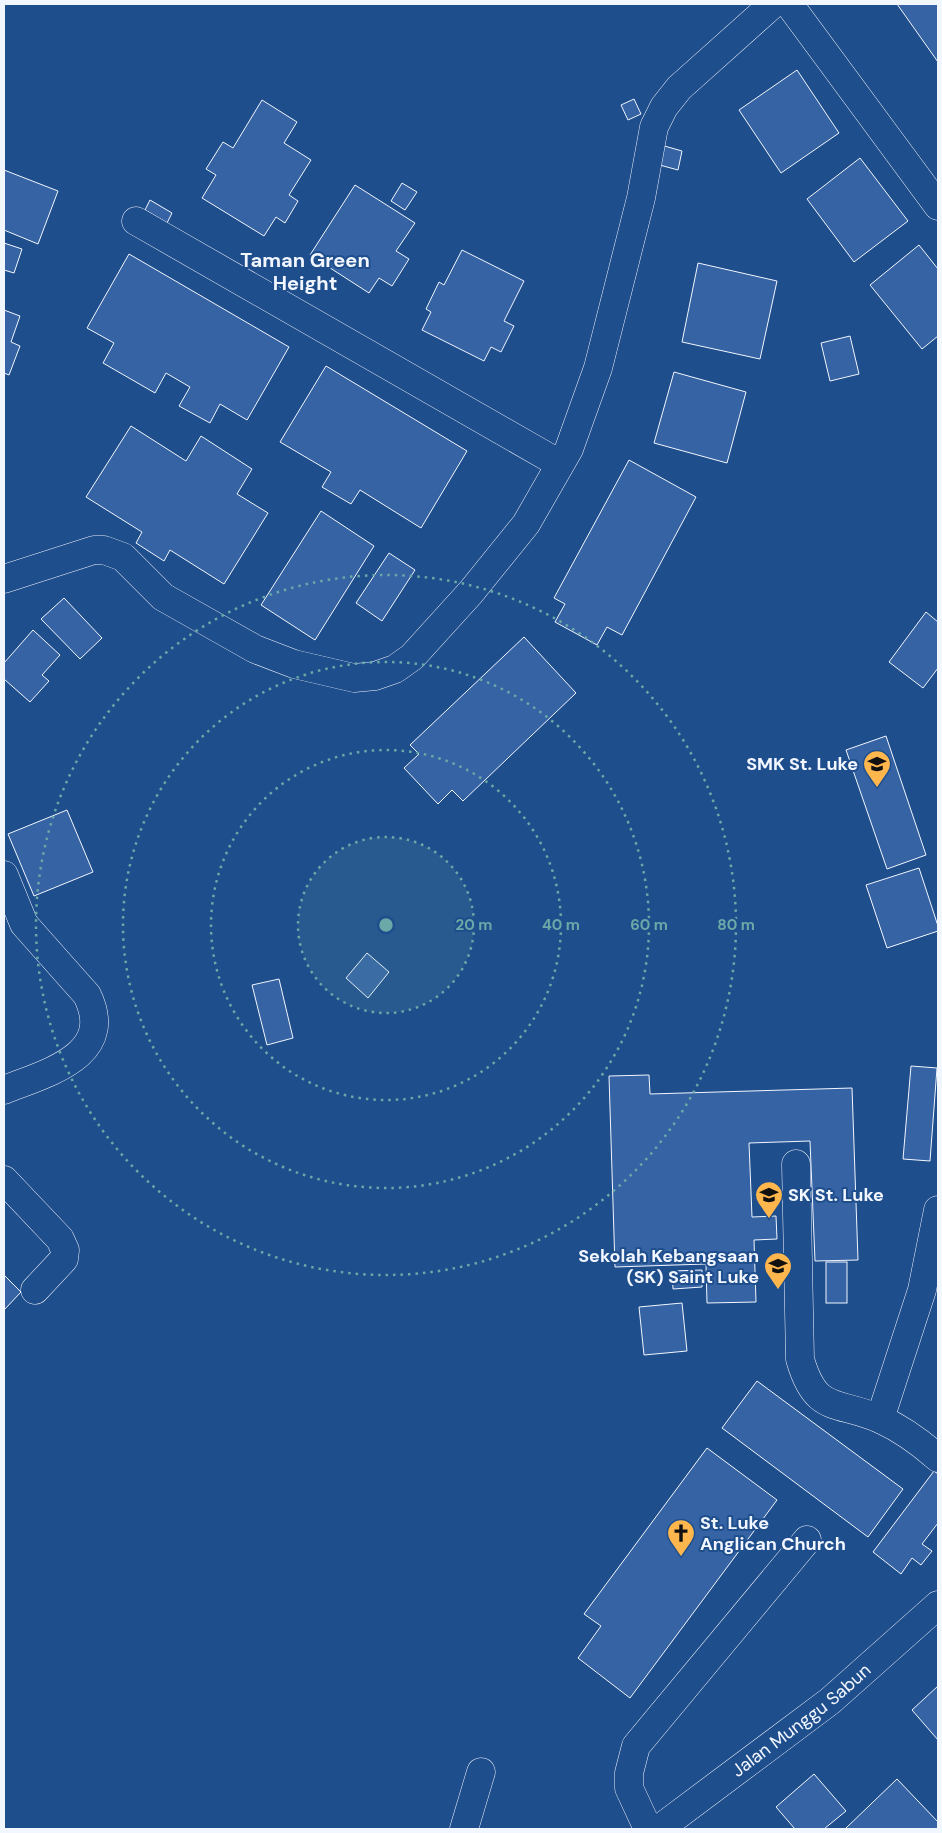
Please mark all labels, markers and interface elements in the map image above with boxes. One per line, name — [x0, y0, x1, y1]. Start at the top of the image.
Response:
district label: Taman Green Height — [240, 247, 370, 296]
school or university icon: SMK St. Luke — [862, 749, 892, 788]
place label: SMK St. Luke — [746, 752, 858, 776]
text: 20 m — [456, 915, 492, 935]
text: 40 m — [542, 915, 580, 935]
text: 60 m — [630, 915, 668, 935]
text: 80 m — [717, 915, 755, 935]
centre of rings — [377, 916, 395, 934]
school or university icon: SK St. Luke — [754, 1180, 784, 1219]
place label: SK St. Luke — [788, 1183, 884, 1207]
place label: Sekolah Kebangsaan (SK) Saint Luke — [578, 1244, 759, 1289]
school or university icon: Sekolah Kebangsaan (SK) Saint Luke — [763, 1251, 793, 1290]
place label: St. Luke Anglican Church — [700, 1511, 846, 1556]
church icon: St. Luke Anglican Church — [666, 1518, 696, 1557]
street label: Jalan Munggu Sabun — [727, 1658, 876, 1783]

